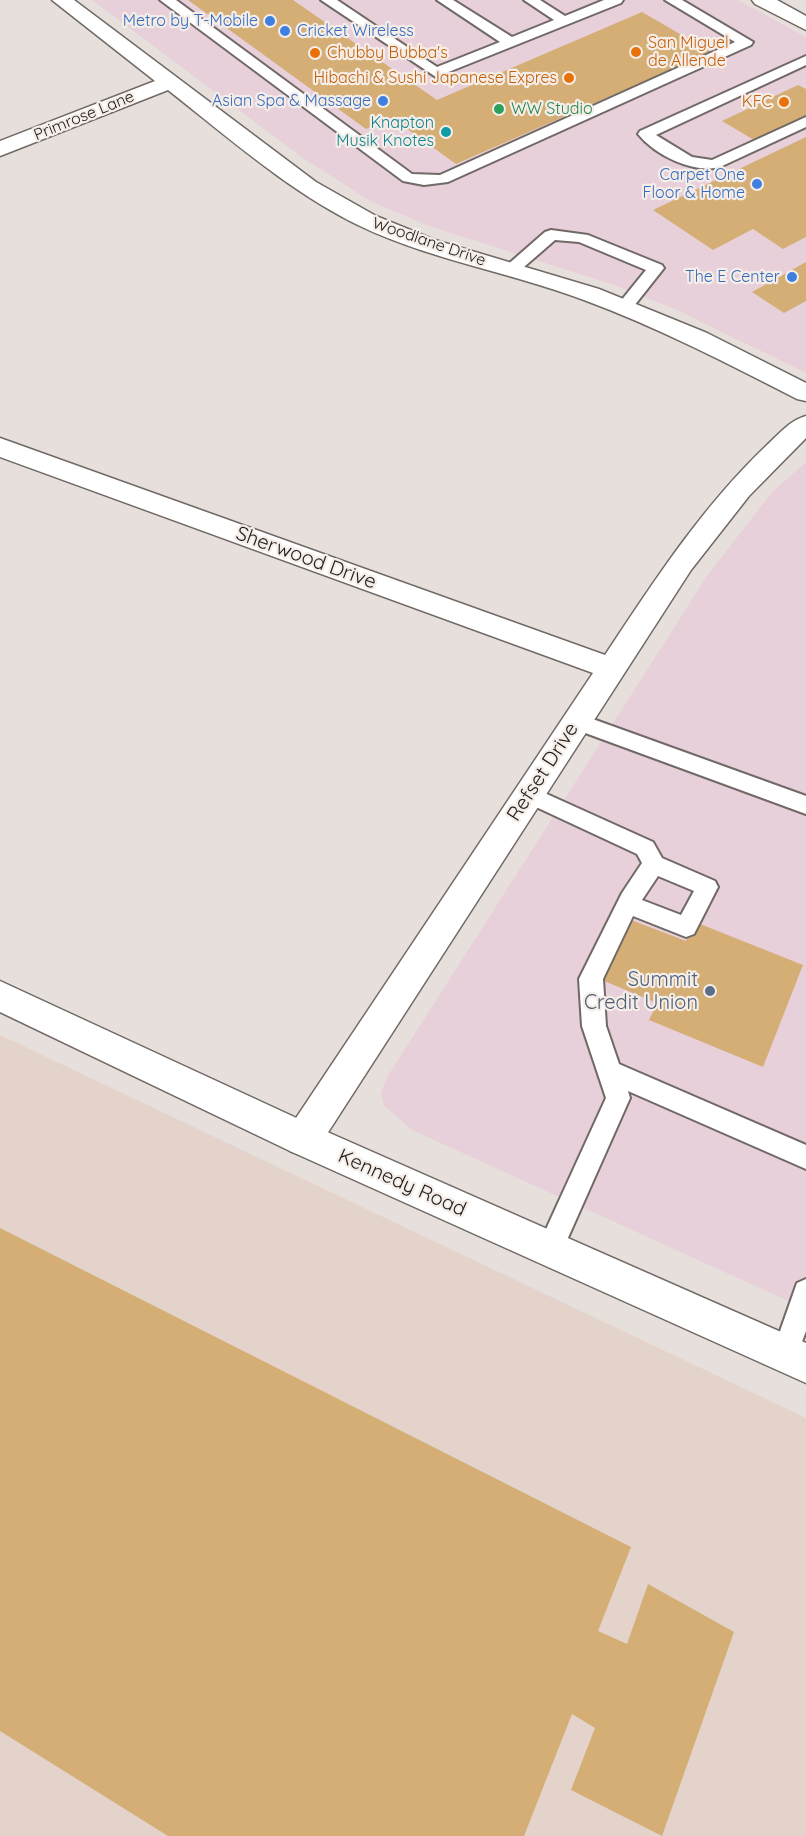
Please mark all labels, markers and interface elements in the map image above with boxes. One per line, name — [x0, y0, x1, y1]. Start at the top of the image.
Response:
place label: Metro by T-Mobile — [123, 11, 258, 31]
marker: Metro by T-Mobile — [263, 14, 277, 28]
place label: Cricket Wireless — [297, 21, 414, 41]
marker: Cricket Wireless — [278, 24, 292, 38]
place label: San Miguel de Allende — [648, 33, 729, 71]
place label: Chubby Bubba's — [327, 43, 448, 63]
marker: San Miguel de Allende — [629, 45, 643, 59]
marker: Chubby Bubba's — [308, 46, 322, 60]
place label: Hibachi & Sushi Japanese Expres — [313, 68, 557, 88]
marker: Hibachi & Sushi Japanese Expres — [562, 71, 576, 85]
street label: Primrose Lane — [31, 87, 137, 145]
place label: Asian Spa & Massage — [212, 91, 371, 111]
place label: KFC — [742, 92, 772, 112]
marker: Asian Spa & Massage — [376, 94, 390, 108]
marker: KFC — [777, 95, 791, 109]
place label: WW Studio — [511, 99, 593, 119]
marker: WW Studio — [492, 102, 506, 116]
place label: Knapton Musik Knotes — [336, 113, 434, 151]
marker: Knapton Musik Knotes — [439, 125, 453, 139]
place label: Carpet One Floor & Home — [643, 165, 745, 203]
marker: Carpet One Floor & Home — [750, 177, 764, 191]
street label: Woodlane Drive — [370, 214, 488, 270]
place label: The E Center — [685, 267, 780, 287]
marker: The E Center — [785, 270, 799, 284]
street label: Sherwood Drive — [233, 521, 379, 595]
street label: Refset Drive — [502, 718, 584, 826]
place label: Summit Credit Union — [584, 968, 698, 1015]
marker: Summit Credit Union — [703, 984, 717, 998]
street label: Kennedy Road — [334, 1144, 470, 1222]

